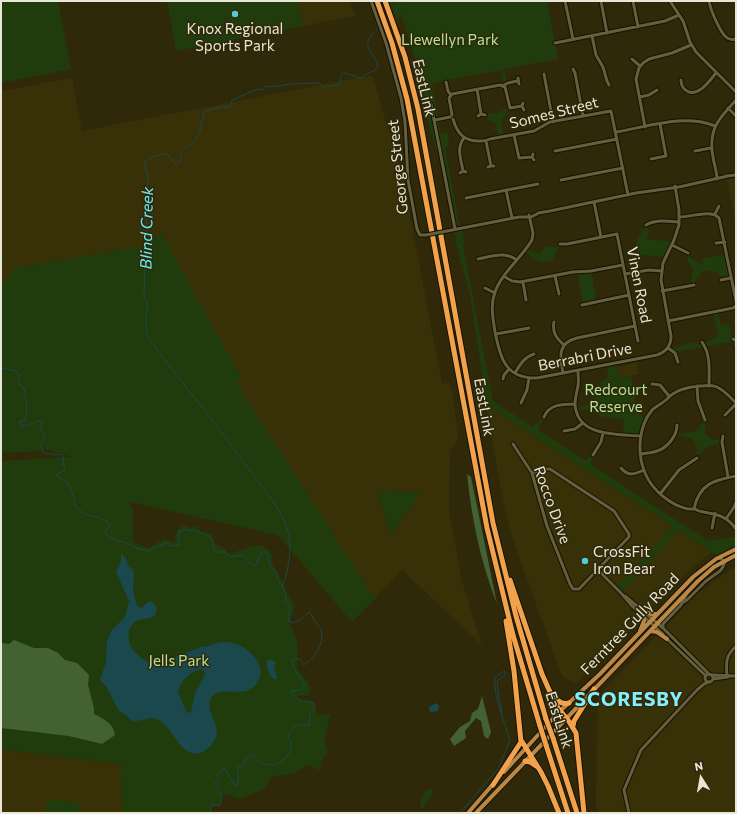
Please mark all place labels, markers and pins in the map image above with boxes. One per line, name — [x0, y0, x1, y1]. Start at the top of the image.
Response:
marker: Knox Regional Sports Park — [230, 9, 240, 19]
place label: Knox Regional Sports Park — [187, 20, 283, 55]
place label: CrossFit Iron Bear — [593, 543, 655, 578]
marker: CrossFit Iron Bear — [580, 556, 590, 566]

